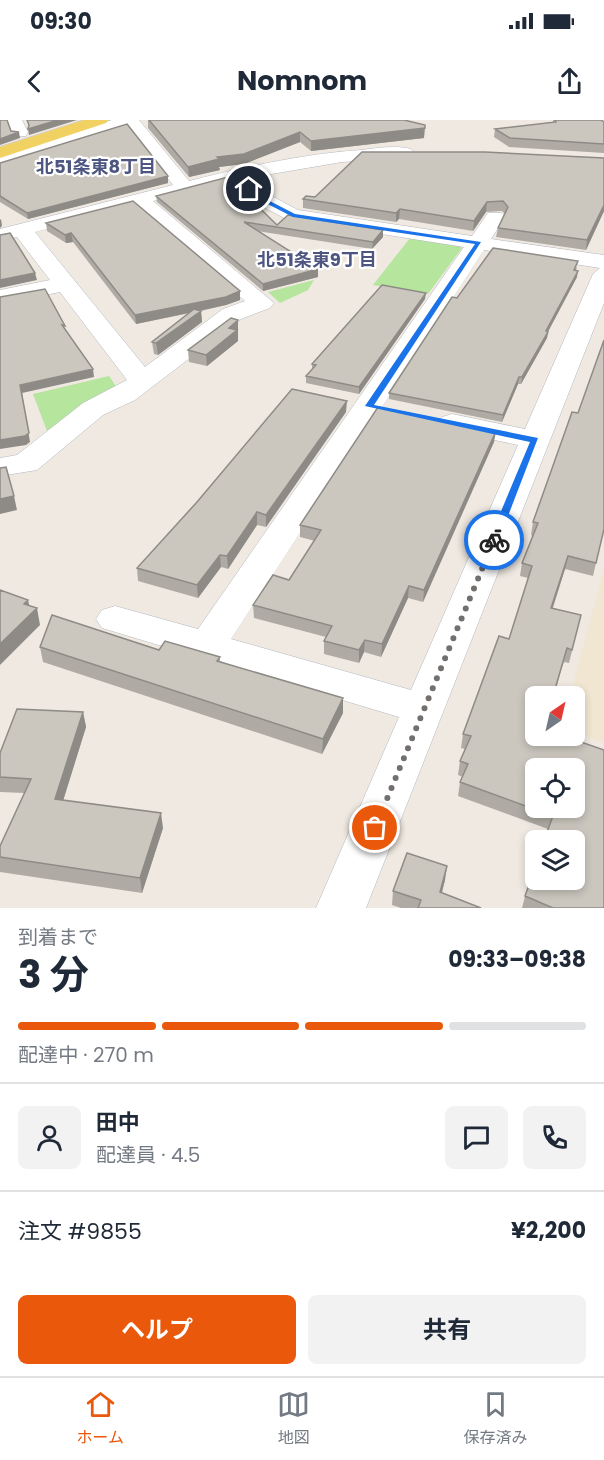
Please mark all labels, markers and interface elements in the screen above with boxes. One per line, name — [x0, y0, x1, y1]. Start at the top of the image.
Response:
text: 09:30 — [30, 6, 92, 37]
text: Nomnom — [237, 62, 367, 99]
icon: back — [18, 65, 51, 98]
icon: share — [553, 65, 586, 98]
district label: 北51条東8丁目 — [36, 154, 156, 179]
pin — [223, 163, 274, 214]
icon: home — [232, 172, 265, 205]
district label: 北51条東9丁目 — [257, 247, 377, 272]
courier — [464, 510, 524, 570]
icon: bike — [478, 524, 511, 557]
north arrow — [525, 686, 585, 746]
map controls — [525, 686, 585, 890]
button: locate — [525, 758, 585, 818]
pin — [349, 802, 400, 853]
icon: bag — [358, 811, 391, 844]
button: layers — [525, 830, 585, 890]
text: 到着まで — [18, 923, 98, 951]
text: 09:33–09:38 — [448, 944, 586, 975]
text: 3 分 — [18, 947, 89, 1002]
text: 配達中 · 270 m — [18, 1041, 154, 1069]
button: person — [18, 1106, 81, 1169]
button: chat — [445, 1106, 508, 1169]
button: phone — [523, 1106, 586, 1169]
text: 田中 — [96, 1107, 140, 1138]
text: 配達員 · 4.5 — [96, 1141, 200, 1169]
text: ¥2,200 — [511, 1215, 586, 1246]
text: 注文 #9855 — [18, 1216, 142, 1247]
button: ヘルプ — [18, 1295, 296, 1364]
button: 共有 — [308, 1295, 586, 1364]
tab: ホーム — [77, 1388, 124, 1450]
tab: 地図 — [277, 1388, 310, 1450]
tab: 保存済み — [463, 1388, 527, 1450]

